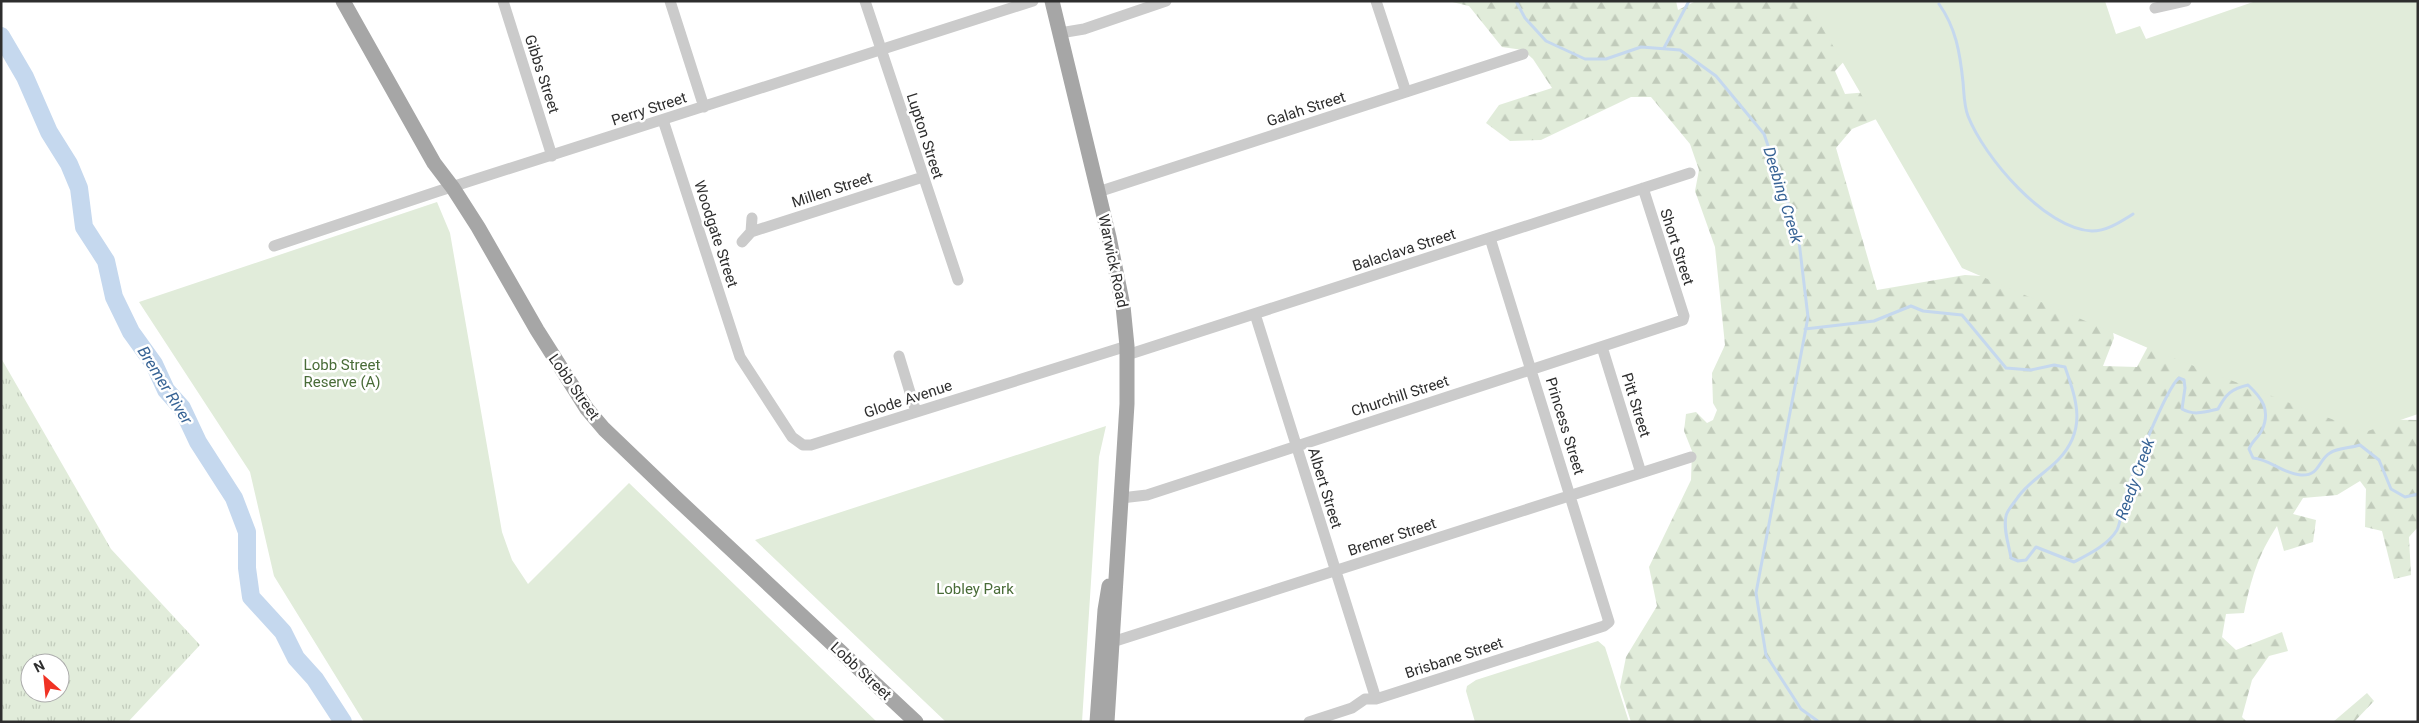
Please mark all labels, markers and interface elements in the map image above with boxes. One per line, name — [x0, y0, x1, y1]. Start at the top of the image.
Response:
street label: Gibbs Street — [521, 32, 563, 116]
street label: Perry Street — [609, 88, 689, 130]
street label: Galah Street — [1264, 88, 1348, 130]
street label: Lupton Street — [903, 91, 947, 181]
water label: Deebing Creek — [1759, 144, 1807, 247]
street label: Millen Street — [789, 169, 875, 211]
street label: Woodgate Street — [690, 178, 742, 290]
street label: Short Street — [1656, 206, 1698, 288]
street label: Warwick Road — [1094, 213, 1132, 309]
street label: Balaclava Street — [1350, 225, 1458, 275]
water label: Bremer River — [134, 343, 197, 428]
street label: Lobb Street — [545, 350, 603, 424]
park label: Lobb Street Reserve (A) — [303, 356, 381, 391]
street label: Pitt Street — [1618, 371, 1654, 439]
street label: Churchill Street — [1349, 372, 1451, 420]
street label: Princess Street — [1542, 375, 1588, 477]
street label: Glode Avenue — [862, 376, 954, 422]
water label: Reedy Creek — [2111, 434, 2159, 522]
street label: Albert Street — [1304, 445, 1346, 531]
street label: Bremer Street — [1346, 514, 1438, 560]
park label: Lobley Park — [936, 580, 1014, 598]
street label: Brisbane Street — [1403, 634, 1505, 682]
street label: Lobb Street — [827, 638, 895, 704]
north arrow — [20, 653, 70, 703]
text: N — [31, 657, 47, 676]

